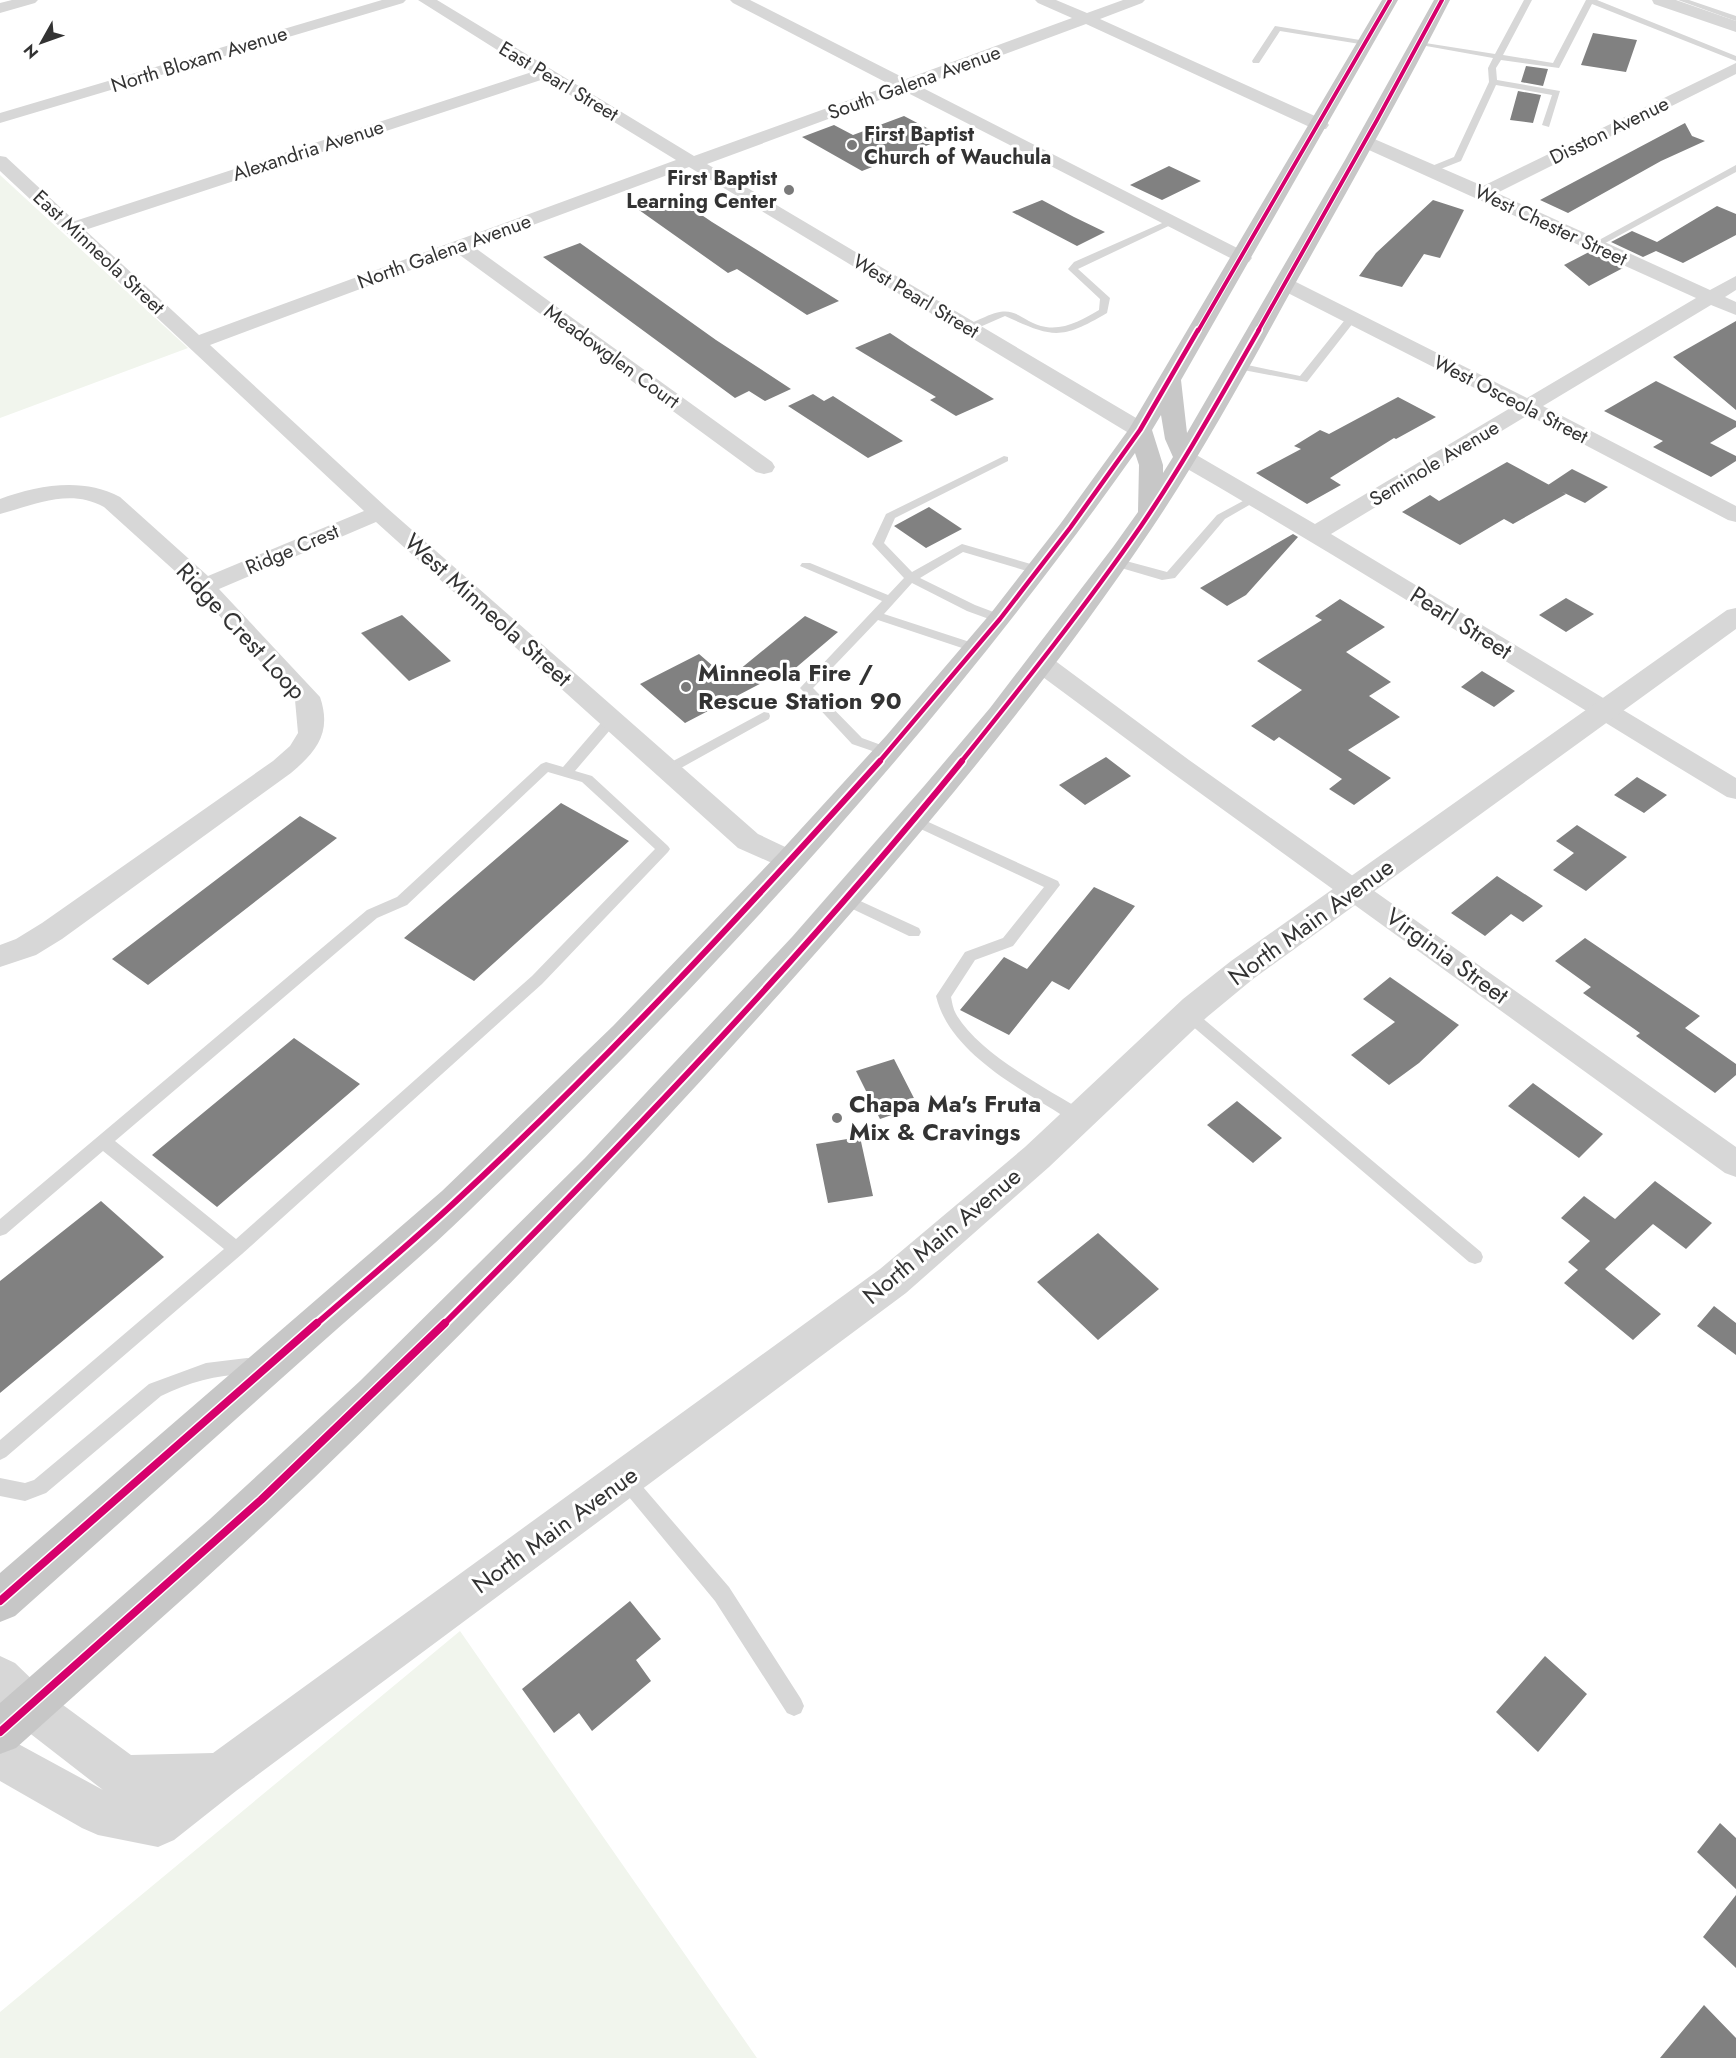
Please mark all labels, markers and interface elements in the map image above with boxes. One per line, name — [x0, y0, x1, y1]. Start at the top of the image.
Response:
north arrow — [12, 12, 72, 72]
street label: North Bloxam Avenue — [107, 19, 291, 100]
street label: East Pearl Street — [493, 34, 624, 129]
street label: South Galena Avenue — [824, 38, 1005, 127]
text: N — [18, 39, 44, 64]
street label: Disston Avenue — [1545, 89, 1674, 172]
street label: Alexandria Avenue — [229, 112, 388, 189]
place label: First Baptist Church of Wauchula — [864, 120, 1051, 172]
marker: First Baptist Church of Wauchula — [845, 138, 859, 152]
place label: First Baptist Learning Center — [626, 164, 778, 216]
street label: West Chester Street — [1470, 177, 1632, 274]
street label: East Minneola Street — [26, 183, 171, 321]
marker: First Baptist Learning Center — [782, 183, 796, 197]
street label: North Galena Avenue — [353, 207, 535, 296]
street label: West Pearl Street — [847, 247, 985, 346]
street label: Meadowglen Court — [538, 297, 686, 416]
street label: West Osceola Street — [1428, 348, 1593, 451]
street label: Seminole Avenue — [1364, 413, 1505, 514]
street label: Ridge Crest — [241, 517, 344, 582]
street label: West Minneola Street — [397, 525, 580, 695]
street label: Ridge Crest Loop — [168, 554, 314, 707]
street label: Pearl Street — [1403, 577, 1519, 668]
place label: Minneola Fire / Rescue Station 90 — [698, 655, 902, 718]
marker: Minneola Fire / Rescue Station 90 — [679, 680, 693, 694]
street label: North Main Avenue — [1221, 849, 1401, 994]
street label: Virginia Street — [1378, 899, 1516, 1012]
place label: Chapa Ma's Fruta Mix & Cravings — [849, 1086, 1041, 1149]
marker: Chapa Ma's Fruta Mix & Cravings — [830, 1111, 844, 1125]
street label: North Main Avenue — [855, 1159, 1028, 1312]
street label: North Main Avenue — [465, 1457, 645, 1602]

